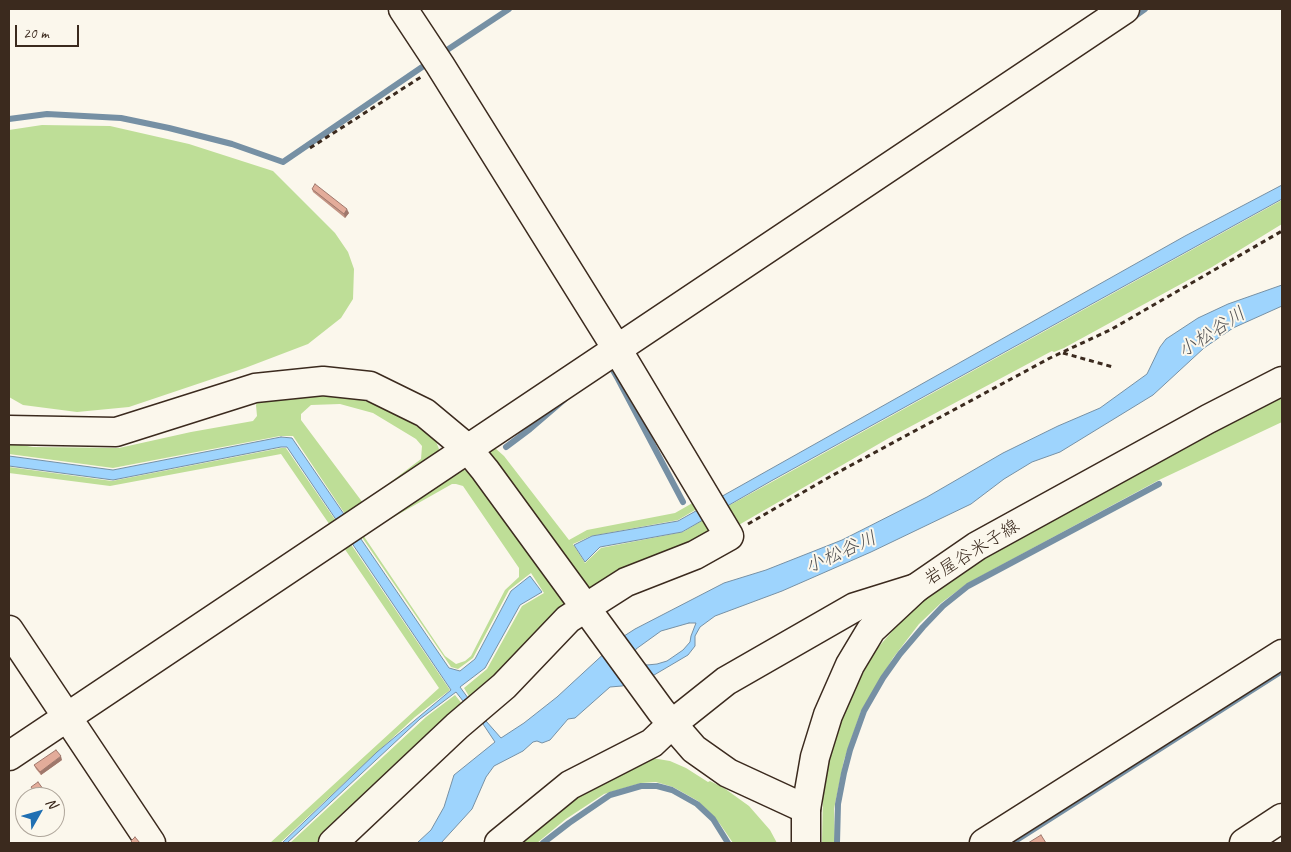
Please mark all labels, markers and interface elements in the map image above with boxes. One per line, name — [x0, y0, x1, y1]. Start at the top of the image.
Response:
scale bar — [18, 15, 81, 47]
text: 20 m — [23, 24, 49, 43]
water label: 小松谷川 — [1174, 303, 1250, 363]
street label: 岩屋谷米子線 — [920, 515, 1024, 591]
water label: 小松谷川 — [802, 527, 880, 579]
north arrow — [15, 787, 65, 837]
text: N — [42, 794, 61, 812]

